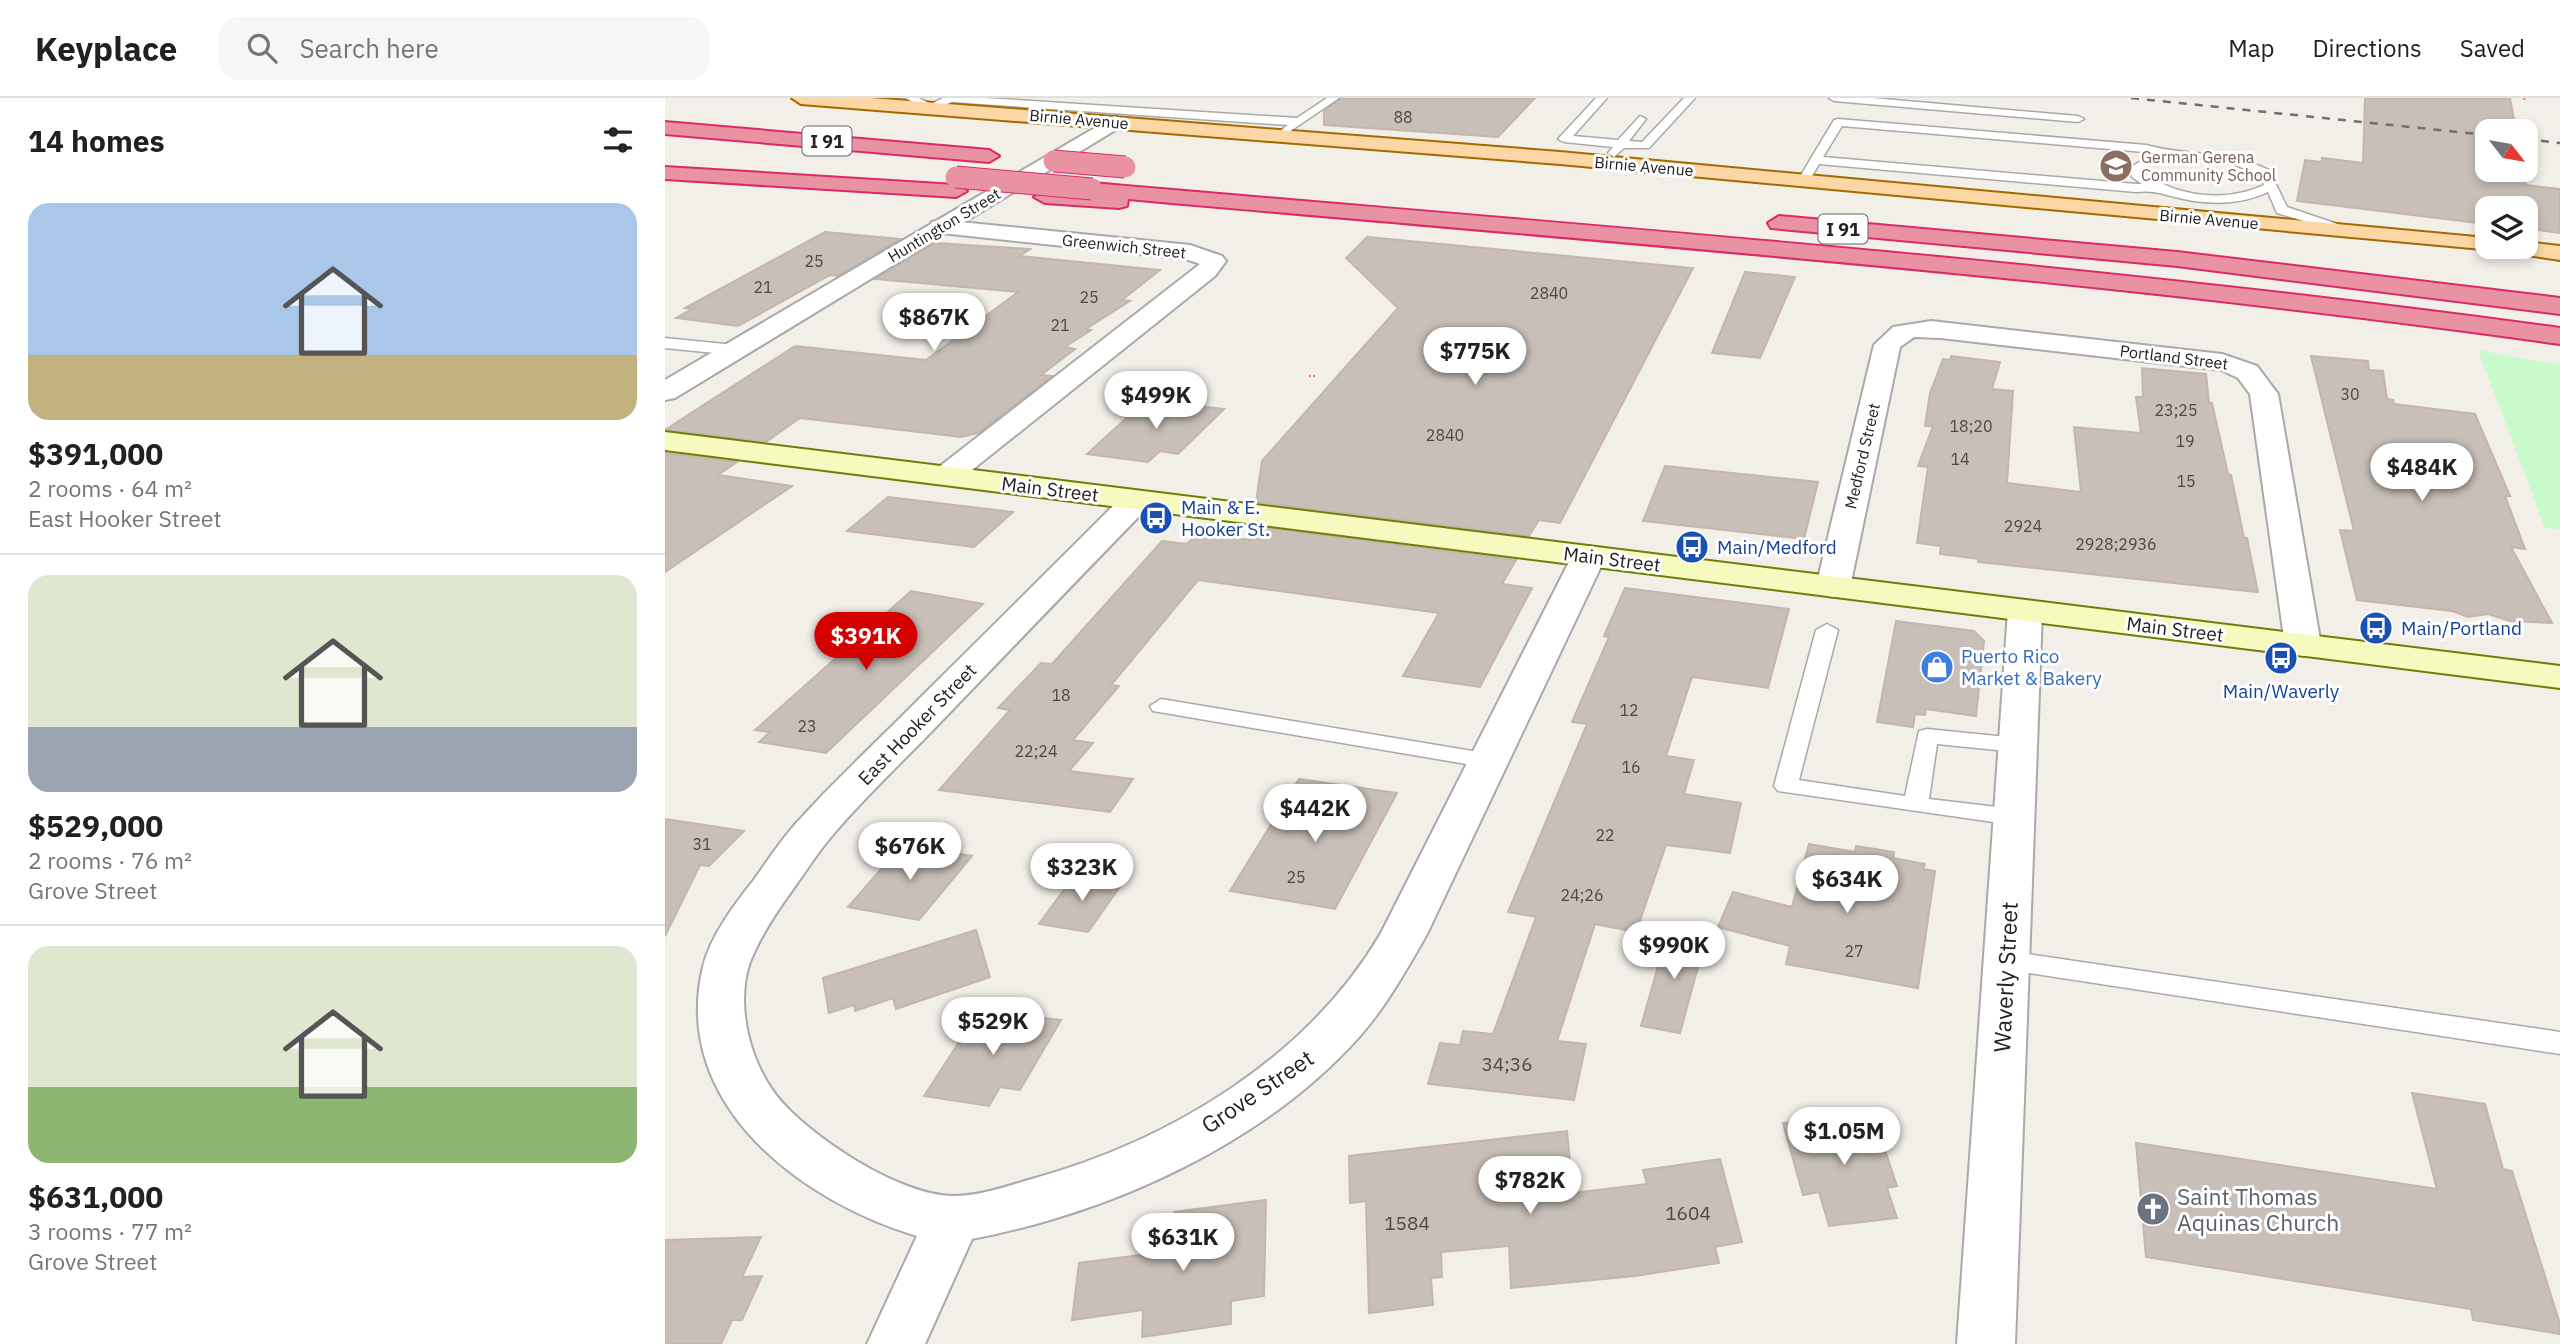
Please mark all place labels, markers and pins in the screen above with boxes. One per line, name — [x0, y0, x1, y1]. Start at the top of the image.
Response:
school or university icon: German Gerena Community School — [2097, 147, 2135, 185]
place label: German Gerena Community School — [2141, 147, 2276, 185]
pin: $867K — [885, 294, 983, 353]
pin: $775K — [1426, 328, 1524, 387]
pin: $499K — [1107, 372, 1205, 431]
pin: $484K — [2373, 444, 2471, 503]
place label: Main & E. Hooker St. — [1181, 495, 1270, 541]
bus stop icon: Main & E. Hooker St. — [1137, 499, 1175, 537]
bus stop icon: Main/Medford — [1673, 528, 1711, 566]
place label: Main/Medford — [1717, 535, 1837, 559]
bus stop icon: Main/Portland — [2357, 609, 2395, 647]
pin: $391K — [817, 612, 915, 672]
place label: Main/Portland — [2401, 616, 2522, 640]
bus stop icon: Main/Waverly — [2262, 639, 2300, 677]
place label: Puerto Rico Market & Bakery — [1961, 644, 2102, 690]
shop icon: Puerto Rico Market & Bakery — [1918, 648, 1956, 686]
place label: Main/Waverly — [2223, 679, 2340, 703]
pin: $442K — [1266, 784, 1364, 844]
pin: $676K — [861, 822, 959, 882]
pin: $323K — [1033, 844, 1131, 903]
pin: $634K — [1798, 856, 1896, 915]
pin: $990K — [1625, 922, 1723, 981]
pin: $529K — [944, 998, 1042, 1057]
pin: $1.05M — [1787, 1108, 1901, 1167]
pin: $782K — [1481, 1156, 1579, 1216]
place label: Saint Thomas Aquinas Church — [2177, 1181, 2339, 1237]
church icon: Saint Thomas Aquinas Church — [2134, 1190, 2172, 1228]
pin: $631K — [1134, 1214, 1232, 1273]

